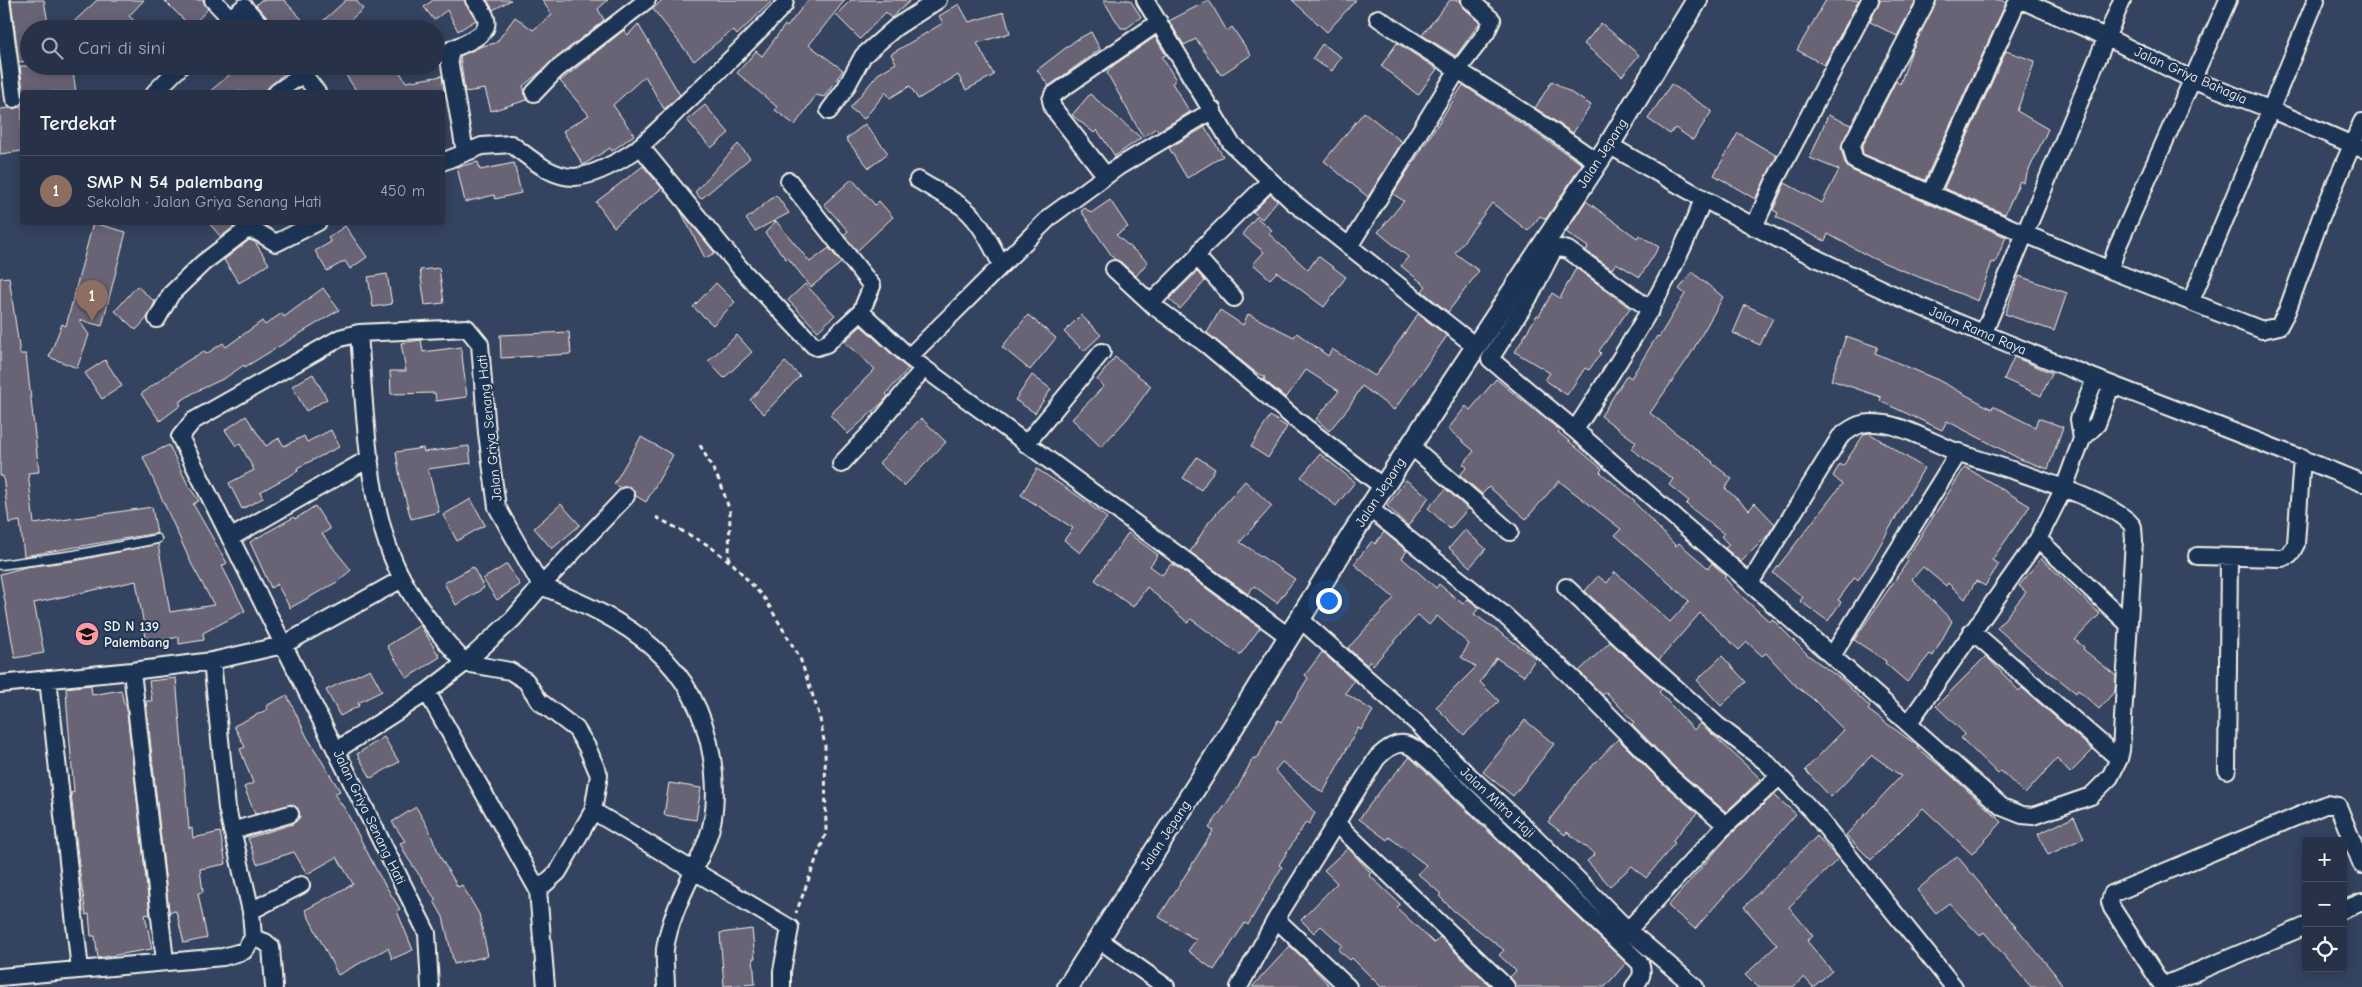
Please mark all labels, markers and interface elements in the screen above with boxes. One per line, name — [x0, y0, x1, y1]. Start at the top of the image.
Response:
search box — [20, 20, 445, 75]
icon: search — [38, 34, 66, 62]
text: Cari di sini — [78, 37, 165, 59]
street label: Jalan Griya Bahagia — [2132, 43, 2250, 108]
text: Terdekat — [40, 111, 116, 135]
street label: Jalan Jepang — [1574, 115, 1631, 191]
text: SMP N 54 palembang — [87, 171, 264, 193]
text: 1 — [53, 182, 59, 200]
text: 450 m — [380, 182, 425, 200]
text: Sekolah · Jalan Griya Senang Hati — [87, 193, 322, 211]
pin: 1 — [76, 280, 108, 321]
street label: Jalan Rama Raya — [1927, 302, 2029, 359]
street label: Jalan Griya Senang Hati — [473, 354, 506, 502]
street label: Jalan Jepang — [1352, 454, 1409, 530]
your location — [1316, 588, 1342, 614]
place label: SD N 139 Palembang — [104, 618, 170, 651]
school or university icon: SD N 139 Palembang — [74, 621, 100, 647]
street label: Jalan Griya Senang Hati — [330, 747, 409, 887]
street label: Jalan Mitra Haji — [1457, 763, 1539, 841]
street label: Jalan Jepang — [1137, 797, 1194, 873]
map controls — [2302, 837, 2347, 972]
button: + — [2302, 837, 2347, 882]
button: − — [2302, 882, 2347, 927]
button: locate — [2302, 927, 2347, 972]

